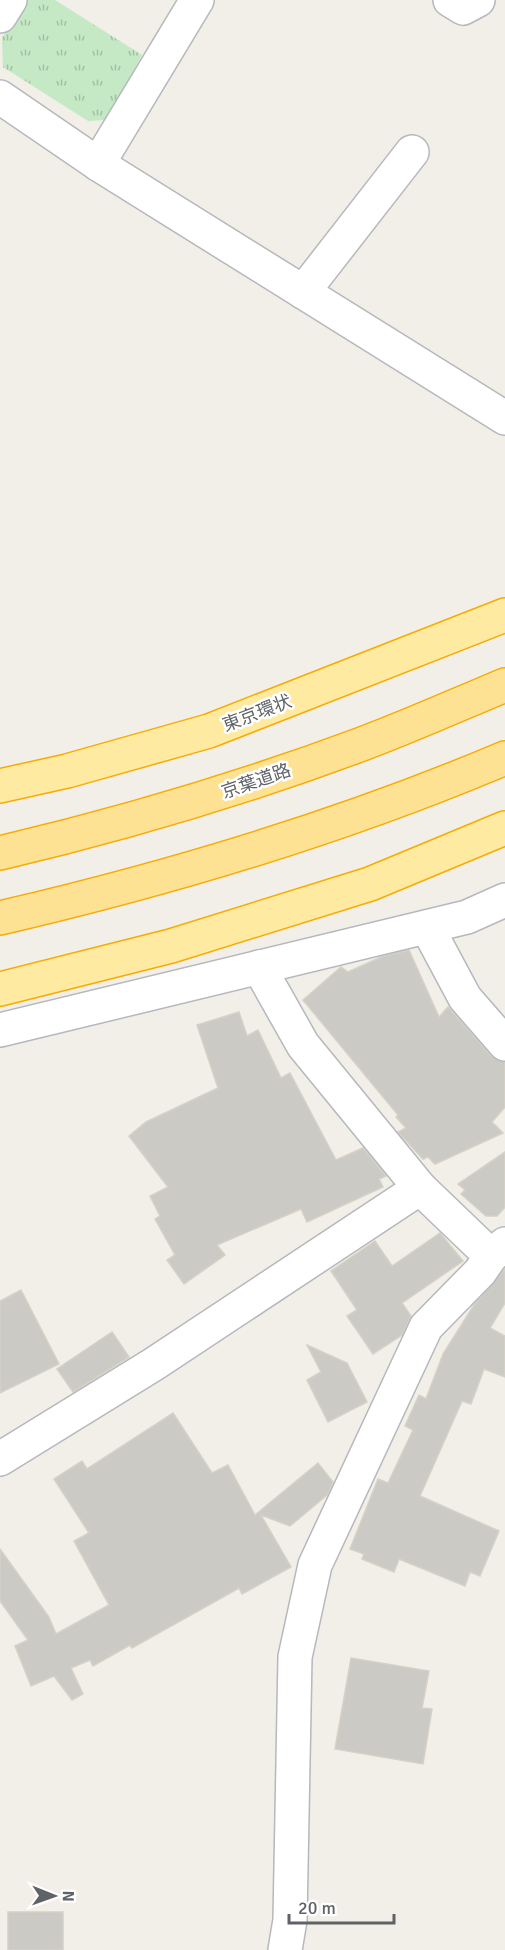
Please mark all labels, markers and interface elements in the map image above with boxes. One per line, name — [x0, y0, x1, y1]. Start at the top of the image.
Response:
street label: 東京環状 — [219, 690, 295, 736]
street label: 京葉道路 — [218, 759, 294, 803]
north arrow — [24, 1866, 84, 1926]
scale bar — [289, 1887, 394, 1925]
text: N — [58, 1891, 78, 1902]
text: 20 m — [298, 1897, 336, 1919]

